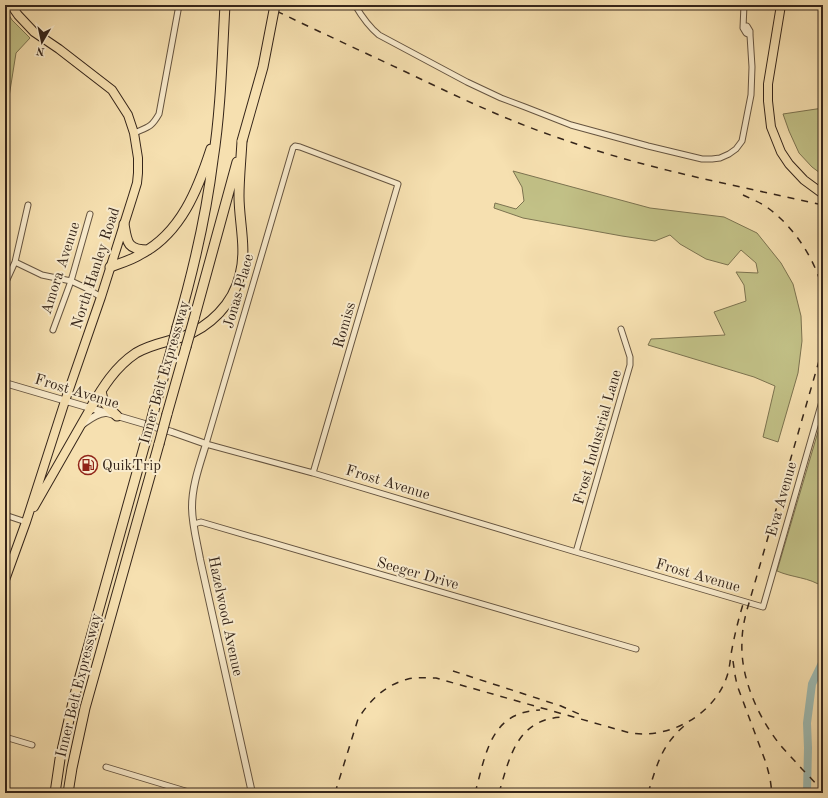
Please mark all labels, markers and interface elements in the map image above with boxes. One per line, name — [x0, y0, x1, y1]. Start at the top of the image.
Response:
north arrow — [22, 22, 62, 62]
text: N — [35, 44, 46, 56]
street label: North Hanley Road — [70, 206, 123, 331]
street label: Amora Avenue — [39, 220, 83, 317]
street label: Jonas Place — [222, 252, 257, 330]
street label: Inner Belt Expressway — [138, 299, 193, 446]
street label: Romiss — [332, 301, 359, 350]
street label: Frost Industrial Lane — [572, 368, 625, 507]
street label: Frost Avenue — [33, 372, 121, 412]
fuel station icon: QuikTrip — [77, 454, 99, 476]
place label: QuikTrip — [102, 459, 161, 474]
street label: Eva Avenue — [765, 460, 800, 539]
street label: Frost Avenue — [344, 463, 432, 503]
street label: Hazelwood Avenue — [204, 555, 245, 678]
street label: Seeger Drive — [375, 556, 460, 593]
street label: Frost Avenue — [654, 557, 742, 596]
street label: Inner Belt Expressway — [54, 612, 105, 759]

